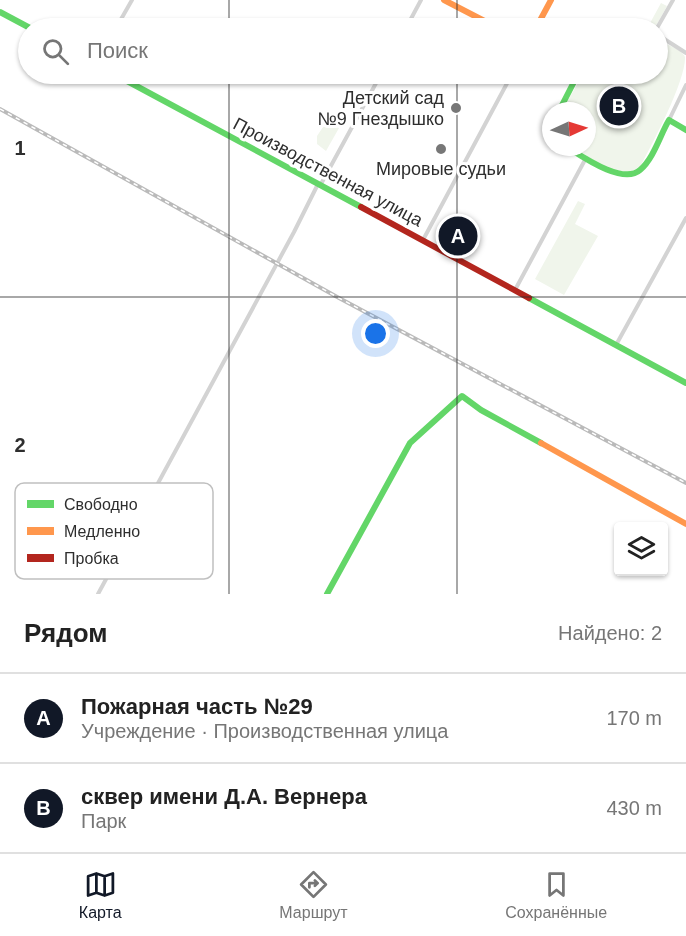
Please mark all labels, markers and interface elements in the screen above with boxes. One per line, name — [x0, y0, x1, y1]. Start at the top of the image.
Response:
search box — [18, 18, 668, 84]
icon: search — [39, 35, 72, 68]
text: Поиск — [87, 38, 148, 63]
pin: B — [600, 84, 638, 128]
place label: Детский сад №9 Гнездышко — [318, 88, 444, 129]
marker: Детский сад №9 Гнездышко — [449, 101, 463, 115]
north arrow — [542, 102, 596, 156]
street label: Производственная улица — [230, 114, 427, 231]
text: 1 — [14, 137, 26, 159]
marker: Мировые судьи — [434, 142, 448, 156]
place label: Мировые судьи — [376, 159, 506, 179]
pin: A — [438, 214, 478, 258]
your location — [361, 319, 390, 348]
text: 2 — [14, 434, 26, 456]
legend — [15, 483, 213, 579]
text: Свободно — [64, 496, 138, 513]
map controls — [614, 522, 668, 576]
button: layers — [614, 522, 668, 576]
text: Медленно — [64, 523, 140, 540]
text: Пробка — [64, 550, 119, 567]
text: Рядом — [24, 618, 107, 648]
text: Найдено: 2 — [558, 622, 662, 644]
text: Пожарная часть №29 — [81, 694, 313, 719]
text: A — [36, 707, 51, 729]
text: 170 m — [606, 707, 662, 729]
text: Учреждение · Производственная улица — [81, 720, 448, 742]
text: сквер имени Д.А. Вернера — [81, 784, 367, 809]
text: B — [36, 797, 51, 819]
text: 430 m — [606, 797, 662, 819]
text: Парк — [81, 810, 126, 832]
tab: Карта — [79, 868, 122, 922]
tab: Маршрут — [279, 868, 348, 922]
tab: Сохранённые — [505, 868, 607, 922]

